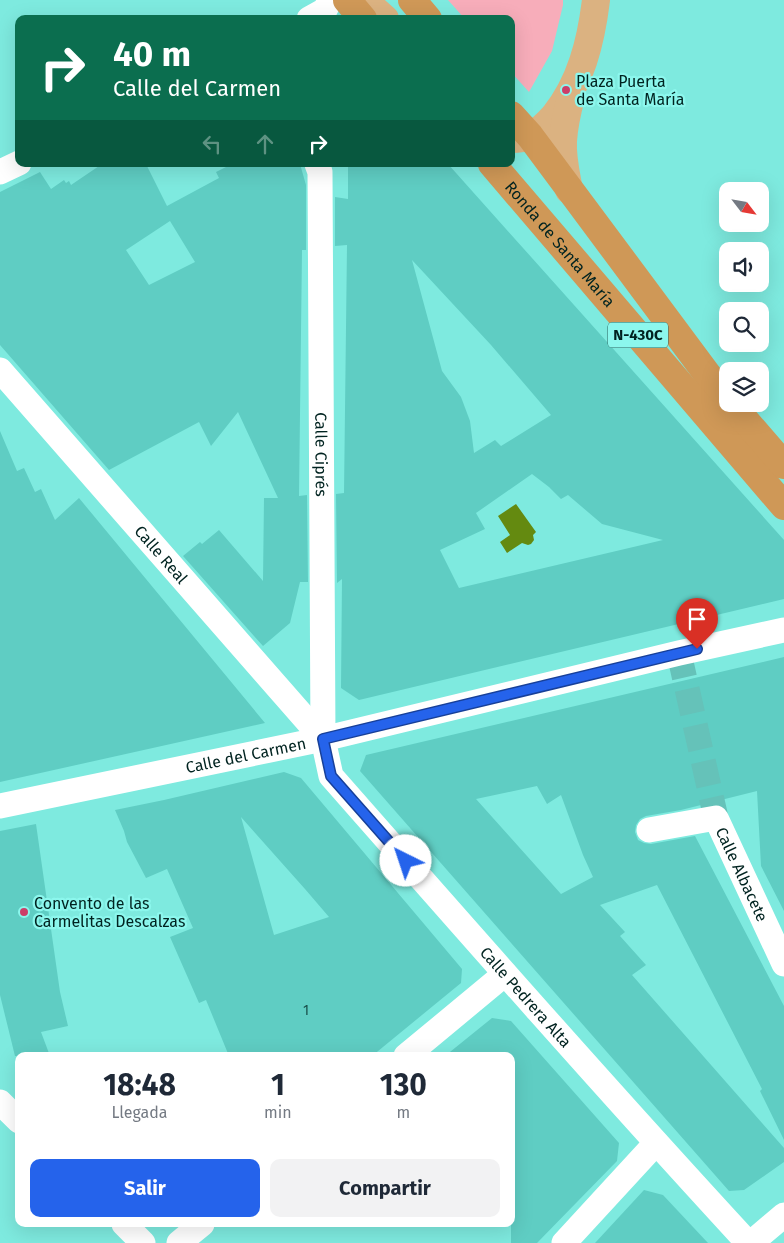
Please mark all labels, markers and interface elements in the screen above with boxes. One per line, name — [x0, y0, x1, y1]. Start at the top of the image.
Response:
text: 40 m — [113, 33, 191, 75]
icon: right — [30, 35, 95, 100]
place label: Plaza Puerta de Santa María — [576, 72, 684, 109]
text: Calle del Carmen — [113, 75, 281, 102]
marker: Plaza Puerta de Santa María — [560, 84, 572, 96]
icon: left — [198, 130, 226, 158]
icon: ahead — [251, 130, 279, 158]
icon: right — [304, 130, 332, 158]
street label: Ronda de Santa María — [501, 177, 619, 311]
north arrow — [719, 182, 769, 232]
map controls — [719, 182, 769, 412]
button: sound — [719, 242, 769, 292]
button: search — [719, 302, 769, 352]
road number: N-430C — [608, 322, 668, 348]
button: layers — [719, 362, 769, 412]
street label: Calle Ciprés — [312, 412, 331, 497]
street label: Calle Real — [131, 521, 192, 588]
pin — [676, 598, 718, 649]
icon: arrive — [683, 605, 711, 633]
street label: Calle del Carmen — [184, 733, 308, 777]
street label: Calle Albacete — [712, 824, 772, 924]
position arrow — [379, 834, 431, 886]
place label: Convento de las Carmelitas Descalzas — [34, 894, 185, 931]
marker: Convento de las Carmelitas Descalzas — [18, 906, 30, 918]
street label: Calle Pedrera Alta — [476, 943, 576, 1051]
house number: 1 — [303, 1002, 309, 1019]
text: 18:48 — [103, 1067, 176, 1103]
text: 1 — [271, 1067, 285, 1103]
text: 130 — [380, 1067, 427, 1103]
text: Llegada — [111, 1103, 168, 1122]
text: min — [264, 1103, 292, 1122]
text: m — [396, 1103, 410, 1122]
button: Salir — [30, 1159, 260, 1217]
button: Compartir — [270, 1159, 500, 1217]

